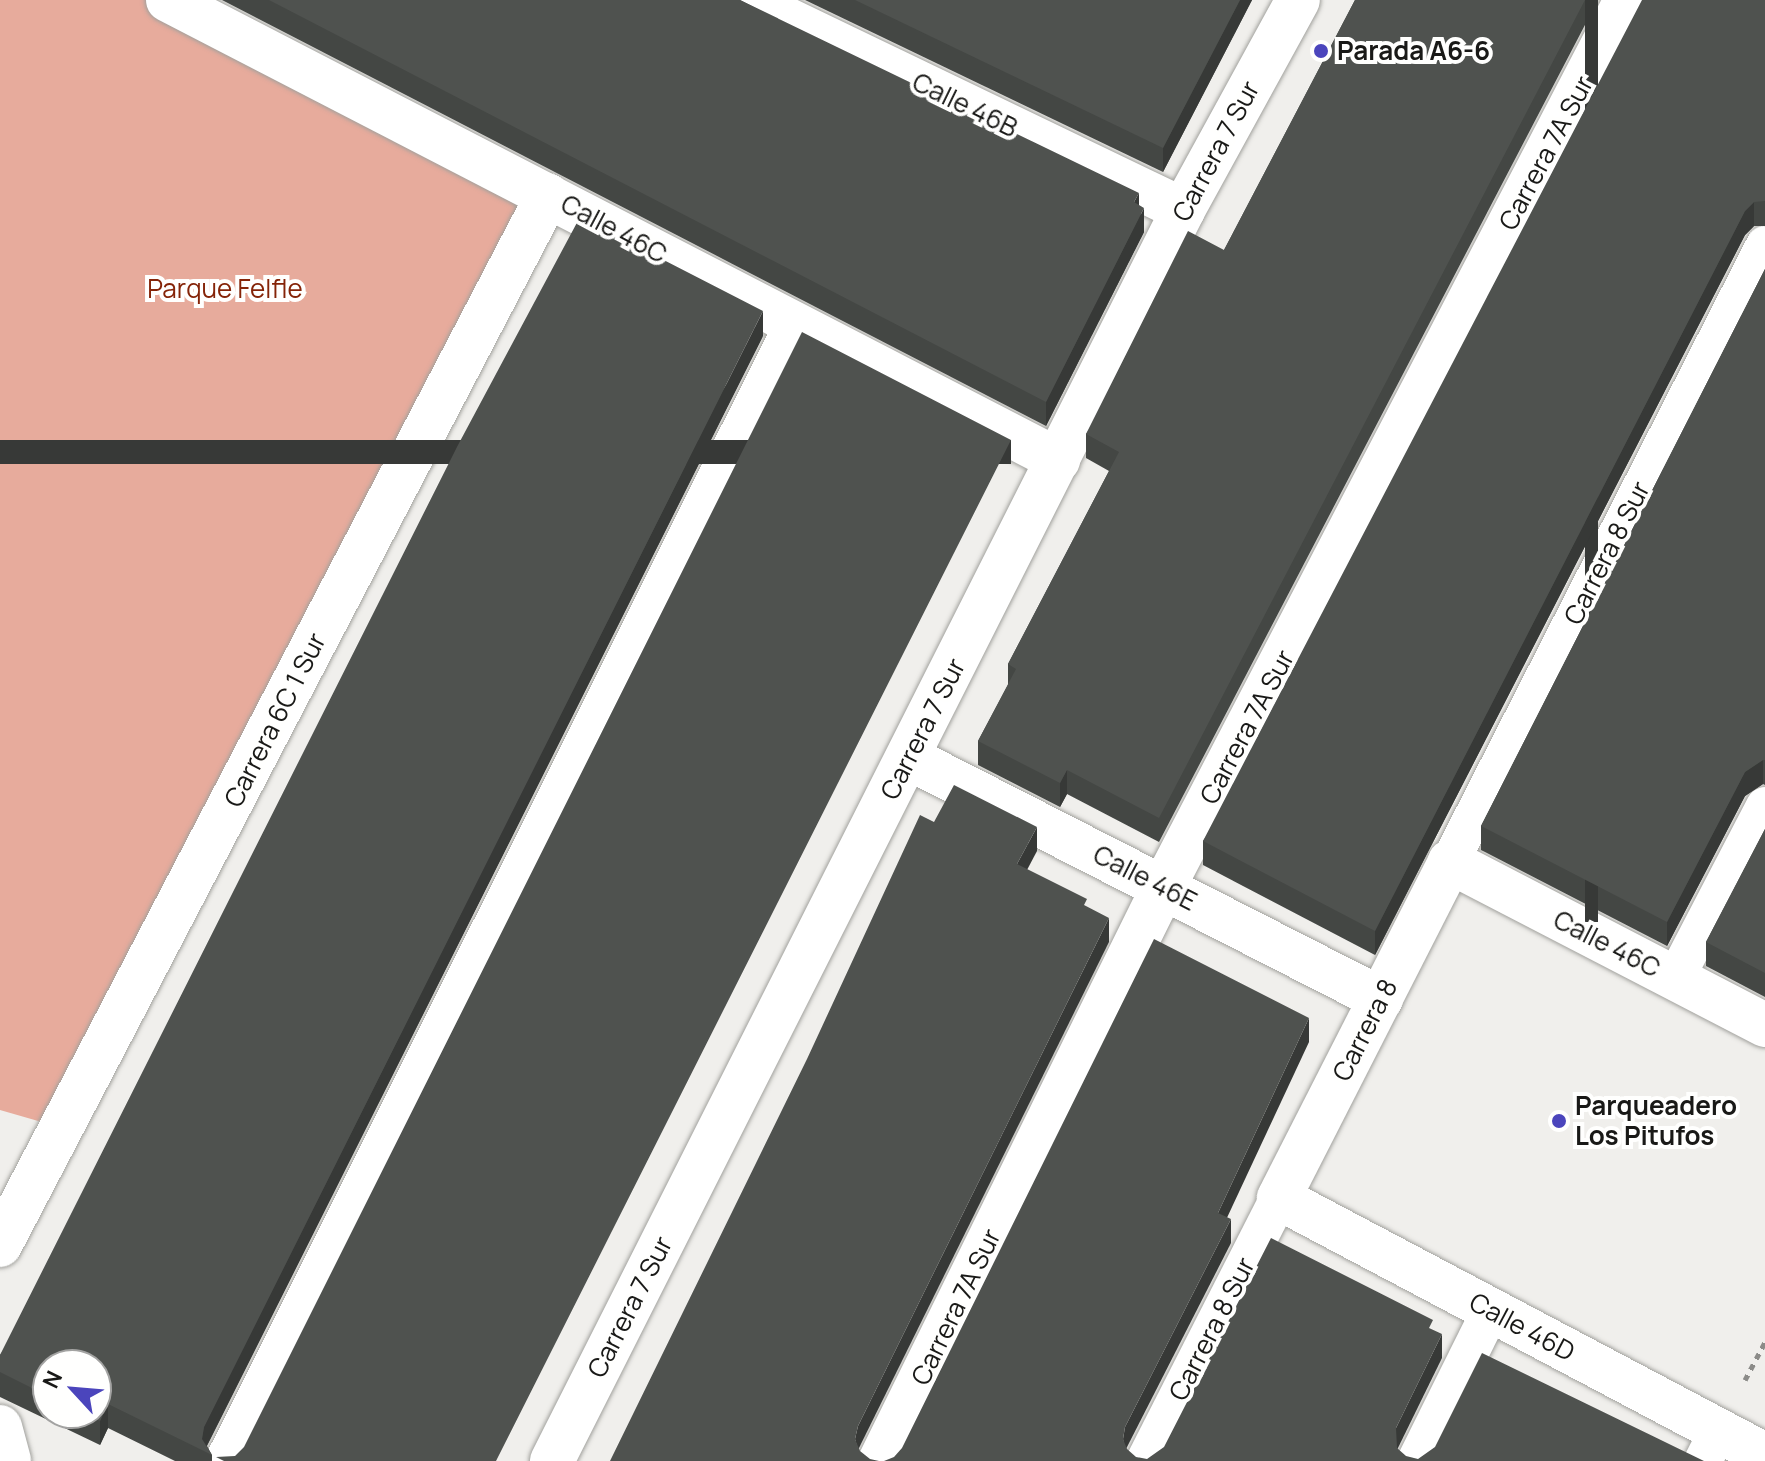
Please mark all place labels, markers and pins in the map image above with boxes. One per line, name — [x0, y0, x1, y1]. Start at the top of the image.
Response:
place label: Parada A6-6 — [1337, 35, 1490, 67]
marker: Parada A6-6 — [1312, 42, 1330, 60]
place label: Parqueadero Los Pitufos — [1575, 1090, 1737, 1152]
marker: Parqueadero Los Pitufos — [1550, 1112, 1568, 1130]

